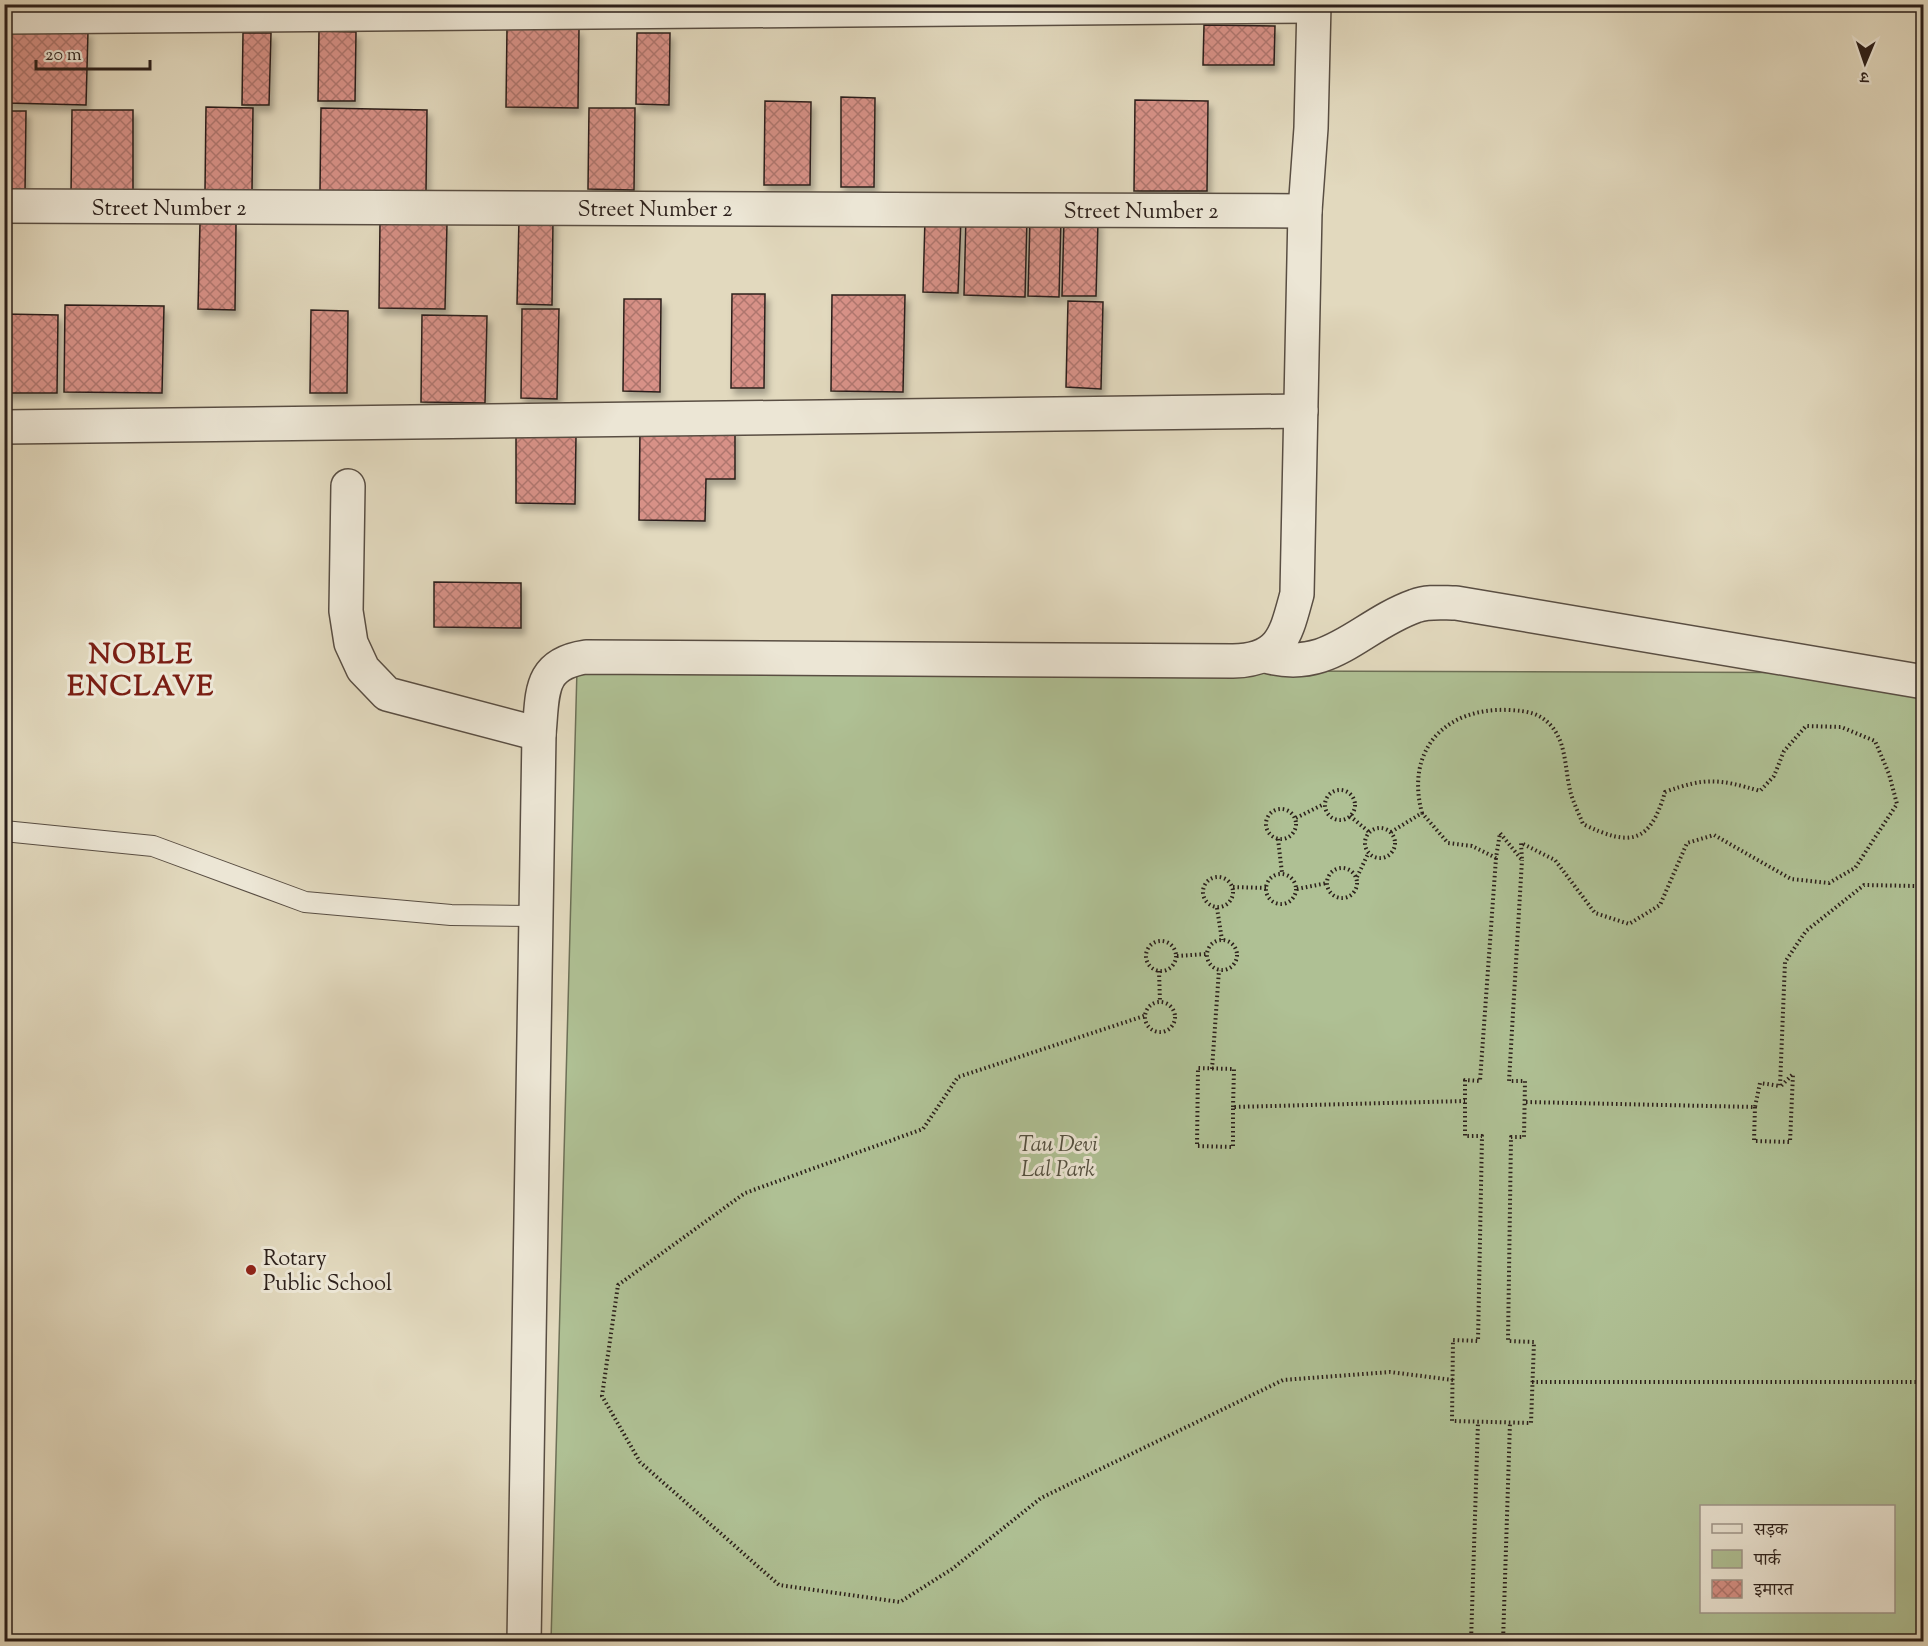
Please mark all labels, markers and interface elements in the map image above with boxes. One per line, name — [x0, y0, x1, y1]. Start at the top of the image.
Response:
scale bar — [36, 33, 150, 71]
north arrow — [1835, 33, 1895, 93]
text: 20 m — [45, 43, 82, 69]
text: उ — [1858, 64, 1870, 87]
street label: Street Number 2 — [91, 194, 247, 226]
street label: Street Number 2 — [577, 195, 733, 227]
street label: Street Number 2 — [1063, 197, 1219, 229]
district label: NOBLE ENCLAVE — [67, 636, 215, 708]
park label: Tau Devi Lal Park — [1018, 1130, 1098, 1187]
place label: Rotary Public School — [263, 1244, 392, 1301]
marker: Rotary Public School — [244, 1263, 258, 1277]
legend — [1700, 1505, 1895, 1613]
text: सड़क — [1753, 1518, 1789, 1544]
text: पार्क — [1753, 1548, 1782, 1574]
text: इमारत — [1753, 1578, 1794, 1604]

